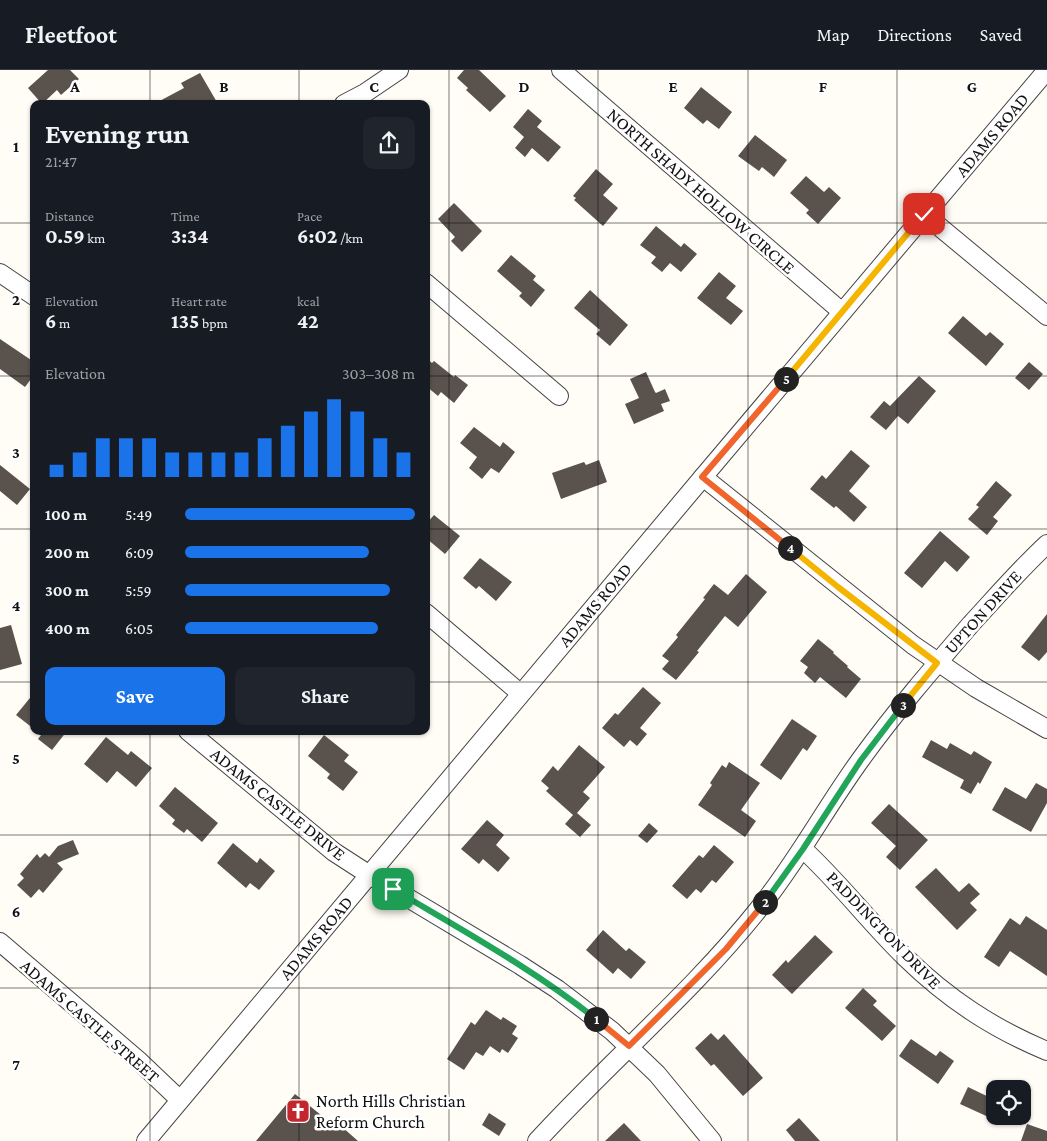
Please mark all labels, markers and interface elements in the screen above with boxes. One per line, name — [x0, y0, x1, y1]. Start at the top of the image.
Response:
text: Fleetfoot — [25, 21, 117, 48]
text: Map — [817, 25, 849, 45]
text: Directions — [877, 25, 952, 45]
text: Saved — [980, 25, 1022, 45]
text: A — [69, 78, 80, 95]
text: B — [219, 78, 229, 95]
text: C — [369, 78, 379, 95]
text: D — [518, 78, 530, 95]
text: E — [668, 78, 678, 95]
text: F — [819, 78, 828, 95]
text: G — [967, 78, 977, 95]
street label: ADAMS ROAD — [951, 89, 1033, 181]
street label: NORTH SHADY HOLLOW CIRCLE — [603, 104, 799, 278]
button: share — [363, 117, 415, 169]
text: Evening run — [45, 118, 189, 149]
text: 1 — [13, 138, 19, 155]
text: 21:47 — [45, 153, 77, 170]
pin — [903, 193, 945, 235]
icon: check — [910, 200, 938, 228]
text: Distance — [45, 208, 94, 224]
text: Time — [171, 208, 200, 224]
text: Pace — [297, 208, 322, 224]
text: 0.59 — [45, 224, 85, 248]
text: 3:34 — [171, 224, 209, 248]
text: 6:02 — [297, 224, 338, 248]
text: km — [85, 230, 105, 246]
text: /km — [338, 230, 363, 246]
text: 2 — [12, 291, 20, 308]
text: Elevation — [45, 293, 98, 309]
text: Heart rate — [171, 293, 227, 309]
text: kcal — [297, 293, 320, 309]
text: 6 — [45, 309, 56, 333]
text: 135 — [171, 309, 199, 333]
text: 42 — [297, 309, 319, 333]
text: m — [56, 315, 70, 331]
text: bpm — [199, 315, 228, 331]
text: Elevation — [45, 365, 106, 382]
text: 303–308 m — [342, 365, 415, 382]
pin: 5 — [774, 366, 798, 392]
text: 5 — [783, 371, 790, 387]
text: 3 — [12, 444, 20, 461]
text: 100 m — [45, 506, 87, 523]
text: 5:49 — [125, 506, 152, 523]
pin: 4 — [778, 536, 802, 560]
text: 4 — [787, 540, 794, 556]
text: 200 m — [45, 544, 89, 561]
text: 6:09 — [125, 544, 154, 561]
street label: ADAMS ROAD — [554, 559, 636, 651]
street label: UPTON DRIVE — [940, 566, 1026, 658]
text: 300 m — [45, 582, 89, 599]
text: 5:59 — [125, 582, 152, 599]
text: 4 — [12, 597, 21, 614]
text: 400 m — [45, 620, 90, 637]
text: 6:05 — [125, 620, 153, 637]
button: Save — [45, 667, 225, 725]
button: Share — [235, 667, 415, 725]
pin: 3 — [890, 692, 916, 718]
text: 3 — [900, 697, 907, 713]
street label: ADAMS CASTLE DRIVE — [207, 744, 350, 865]
text: 5 — [12, 750, 20, 767]
street label: PADDINGTON DRIVE — [823, 867, 945, 993]
pin — [372, 868, 414, 910]
icon: arrive — [379, 875, 407, 903]
pin: 2 — [752, 890, 778, 914]
street label: ADAMS ROAD — [275, 892, 357, 984]
text: 2 — [762, 894, 769, 910]
text: 6 — [12, 903, 20, 920]
street label: ADAMS CASTLE STREET — [17, 955, 164, 1087]
pin: 1 — [584, 1006, 608, 1032]
text: 1 — [594, 1011, 599, 1027]
text: 7 — [12, 1056, 20, 1073]
map controls — [986, 1080, 1031, 1125]
button: locate — [986, 1080, 1031, 1125]
place label: North Hills Christian Reform Church — [316, 1091, 466, 1132]
church icon: North Hills Christian Reform Church — [285, 1098, 311, 1124]

